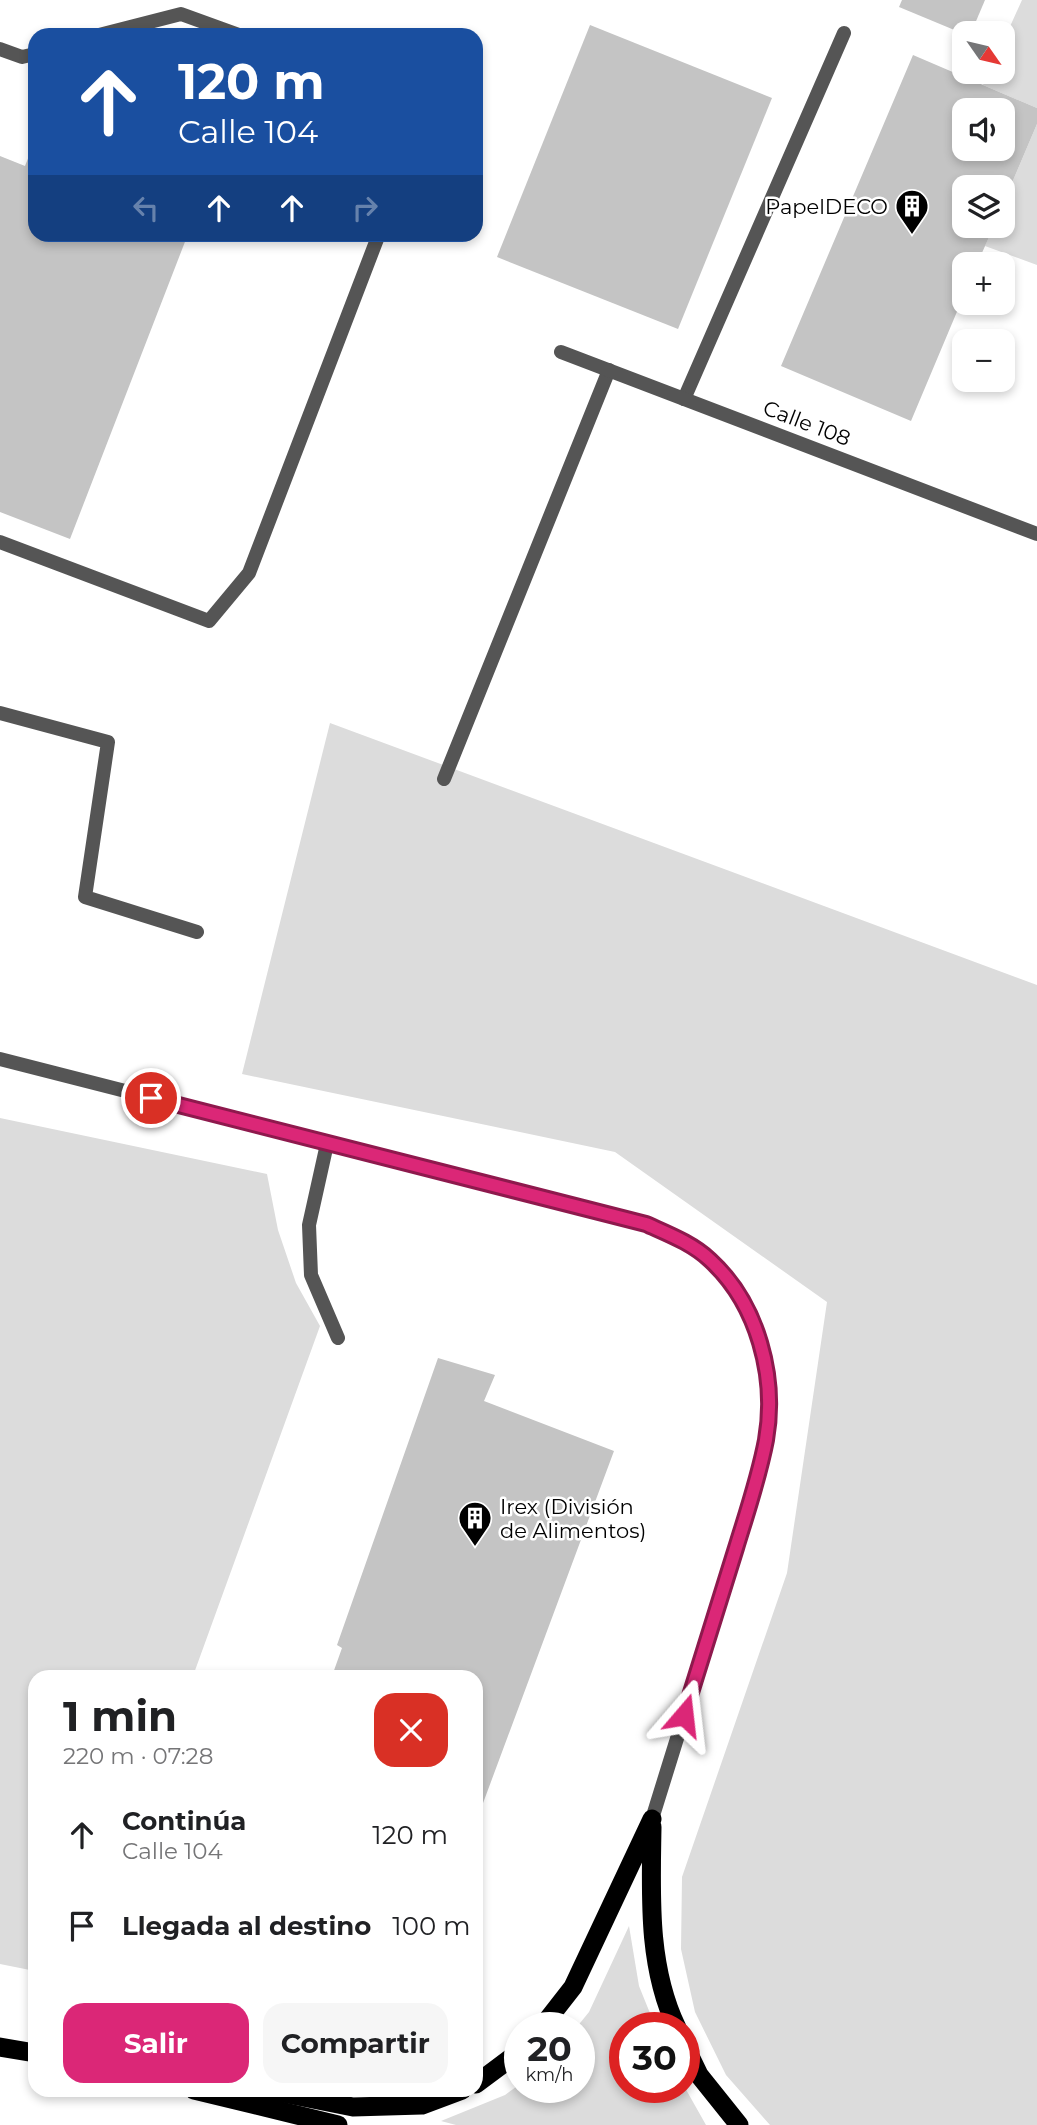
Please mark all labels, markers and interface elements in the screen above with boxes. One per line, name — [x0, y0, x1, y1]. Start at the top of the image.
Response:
north arrow — [952, 21, 1015, 84]
map controls — [952, 21, 1015, 392]
text: 120 m — [178, 52, 325, 111]
icon: ahead — [63, 56, 154, 147]
button: sound — [952, 98, 1015, 161]
text: Calle 104 — [178, 112, 318, 151]
button: layers — [952, 175, 1015, 238]
building icon: PapelDECO — [893, 187, 931, 236]
icon: left — [127, 189, 165, 227]
icon: ahead — [200, 189, 238, 227]
icon: ahead — [273, 189, 311, 227]
icon: right — [346, 189, 384, 227]
place label: PapelDECO — [765, 194, 888, 219]
button: + — [952, 252, 1015, 315]
button: − — [952, 329, 1015, 392]
street label: Calle 108 — [760, 395, 854, 451]
pin — [121, 1068, 181, 1128]
icon: arrive — [132, 1079, 170, 1117]
place label: Irex (División de Alimentos) — [500, 1494, 646, 1543]
building icon: Irex (División de Alimentos) — [456, 1499, 494, 1548]
position arrow — [647, 1678, 721, 1752]
text: 1 min — [63, 1690, 177, 1742]
button: close — [374, 1693, 448, 1767]
text: 220 m · 07:28 — [63, 1742, 213, 1770]
text: Continúa — [122, 1805, 246, 1837]
icon: ahead — [63, 1816, 101, 1854]
text: 120 m — [372, 1819, 448, 1851]
text: Calle 104 — [122, 1837, 223, 1865]
icon: arrive — [63, 1907, 101, 1945]
text: Llegada al destino — [122, 1910, 371, 1942]
text: 100 m — [392, 1910, 471, 1942]
button: Salir — [63, 2003, 249, 2083]
button: Compartir — [263, 2003, 448, 2083]
speed limit sign: 30 — [609, 2012, 700, 2103]
text: 20 — [527, 2027, 572, 2070]
text: km/h — [525, 2064, 574, 2086]

